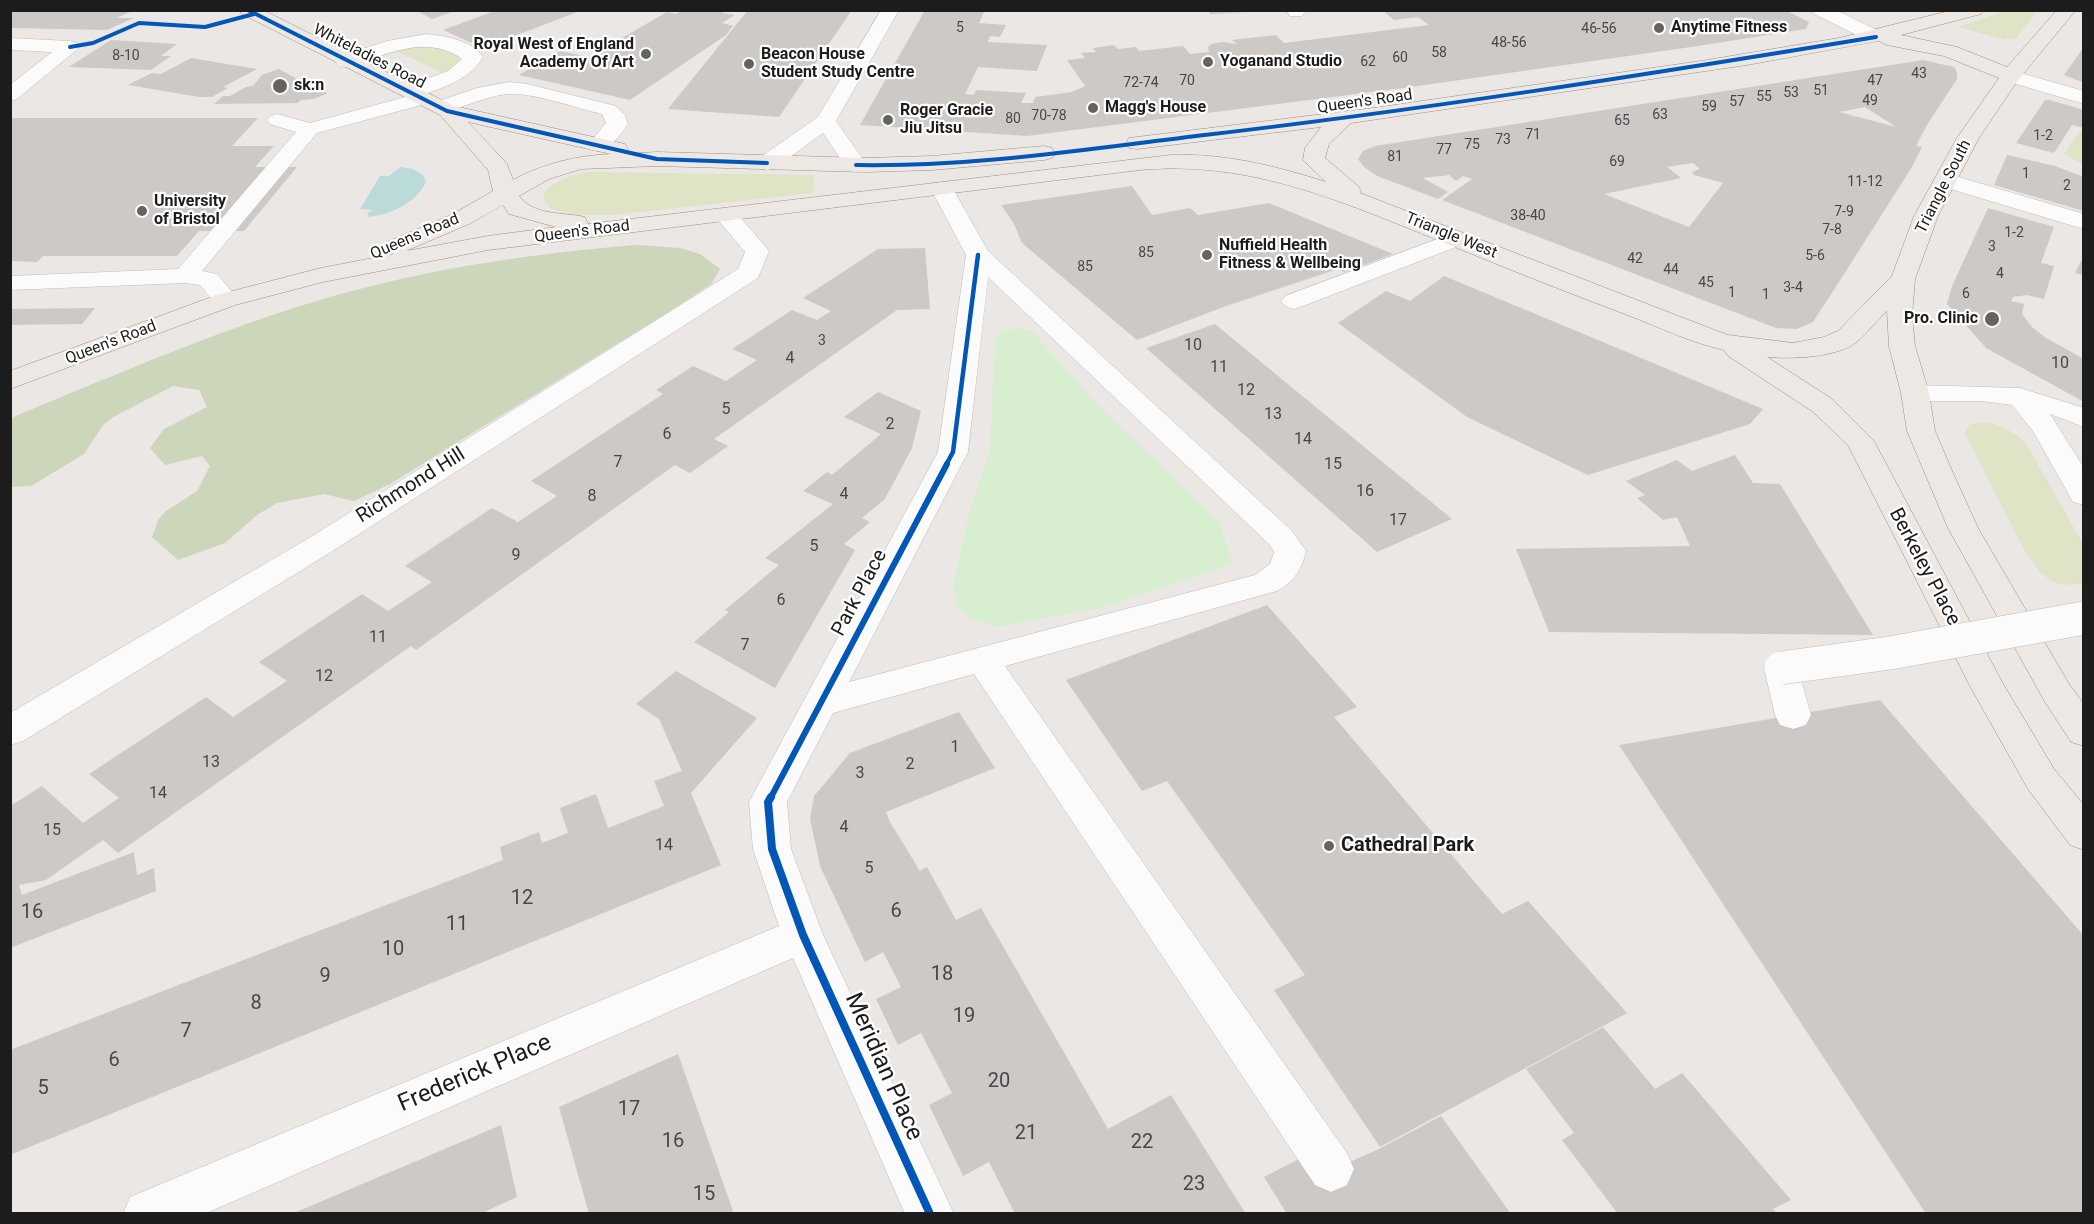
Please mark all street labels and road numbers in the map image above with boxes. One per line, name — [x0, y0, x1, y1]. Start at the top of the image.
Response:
street label: Whiteladies Road — [310, 20, 428, 94]
street label: Queen's Road — [1316, 86, 1414, 118]
street label: Triangle South — [1912, 137, 1976, 237]
street label: Triangle West — [1402, 209, 1500, 263]
street label: Queens Road — [368, 210, 462, 264]
street label: Queen's Road — [533, 217, 631, 247]
street label: Queen's Road — [63, 317, 159, 369]
street label: Richmond Hill — [352, 443, 470, 529]
street label: Berkeley Place — [1883, 504, 1965, 630]
street label: Park Place — [827, 546, 893, 640]
street label: Meridian Place — [838, 989, 928, 1145]
street label: Frederick Place — [394, 1029, 556, 1119]

